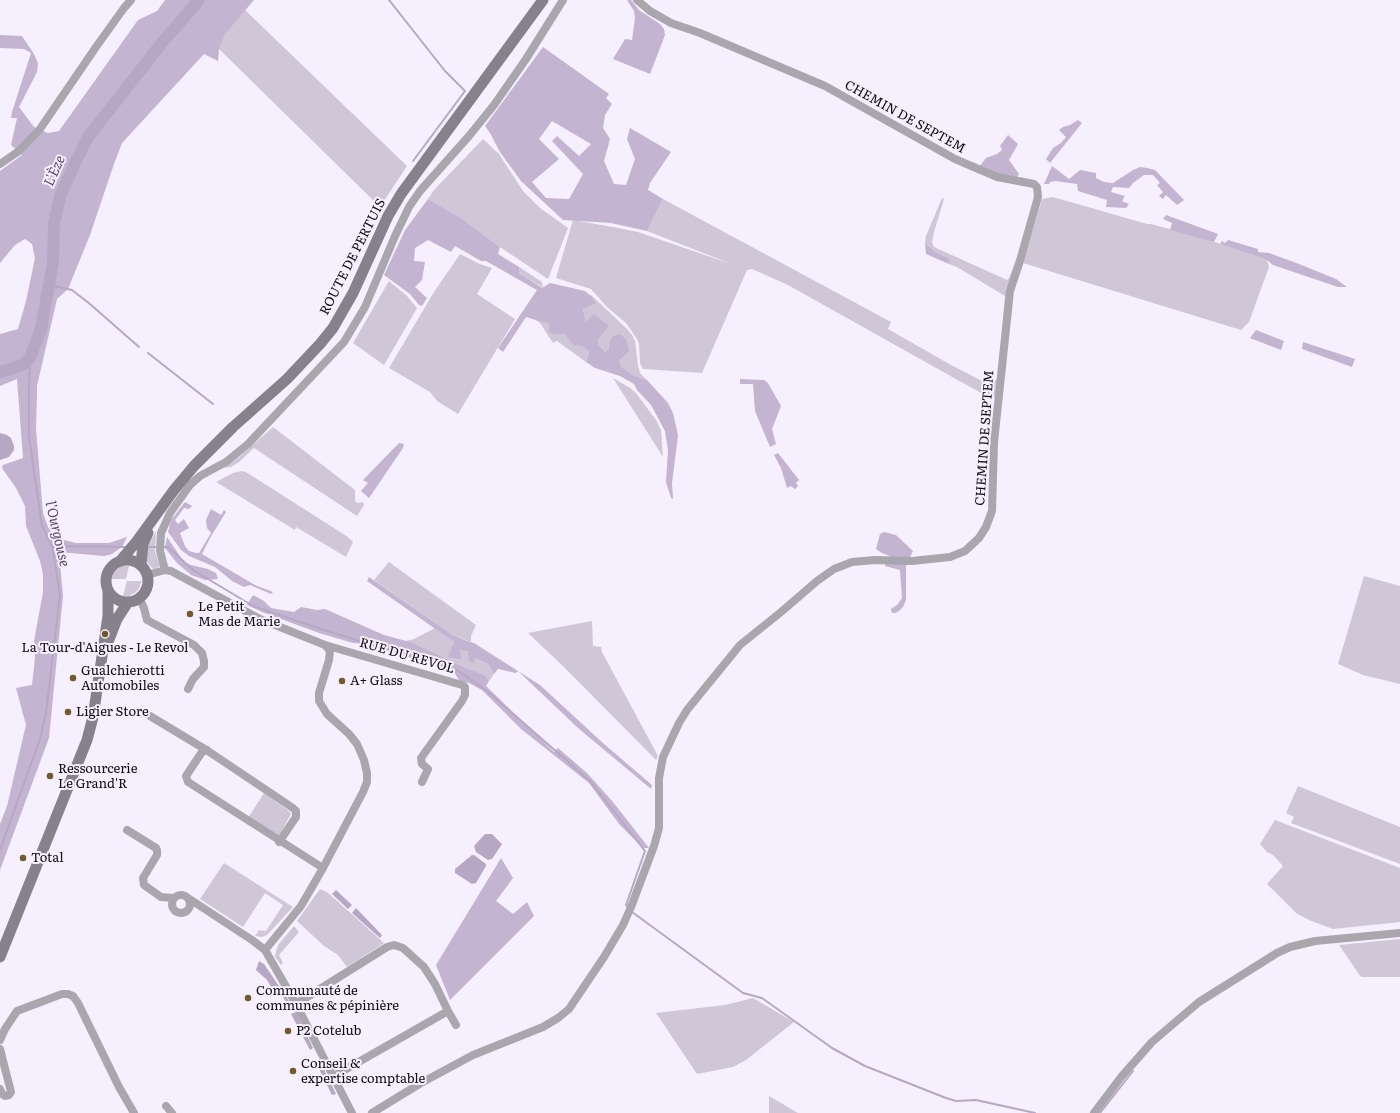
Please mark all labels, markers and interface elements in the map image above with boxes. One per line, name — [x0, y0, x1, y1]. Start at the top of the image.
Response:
street label: CHEMIN DE SEPTEM — [842, 77, 968, 157]
water label: L'Èze — [41, 153, 69, 189]
street label: ROUTE DE PERTUIS — [317, 196, 389, 318]
street label: CHEMIN DE SEPTEM — [972, 370, 998, 506]
water label: l'Ourgouse — [41, 500, 73, 568]
place label: Le Petit Mas de Marie — [198, 599, 280, 630]
marker: Le Petit Mas de Marie — [185, 609, 195, 619]
marker: La Tour-d'Aigues - Le Revol — [100, 629, 110, 639]
street label: RUE DU REVOL — [358, 635, 456, 677]
place label: La Tour-d'Aigues - Le Revol — [22, 640, 188, 656]
place label: Gualchierotti Automobiles — [81, 663, 164, 694]
marker: Gualchierotti Automobiles — [68, 673, 78, 683]
place label: A+ Glass — [350, 673, 402, 689]
marker: A+ Glass — [337, 676, 347, 686]
place label: Ligier Store — [76, 704, 149, 720]
marker: Ligier Store — [63, 707, 73, 717]
place label: Ressourcerie Le Grand'R — [58, 761, 137, 792]
marker: Ressourcerie Le Grand'R — [45, 771, 55, 781]
place label: Total — [31, 850, 64, 866]
marker: Total — [18, 853, 28, 863]
place label: Communauté de communes & pépinière — [256, 983, 399, 1014]
marker: Communauté de communes & pépinière — [243, 993, 253, 1003]
place label: P2 Cotelub — [296, 1023, 361, 1039]
marker: P2 Cotelub — [283, 1026, 293, 1036]
place label: Conseil & expertise comptable — [301, 1056, 425, 1087]
marker: Conseil & expertise comptable — [288, 1066, 298, 1076]

